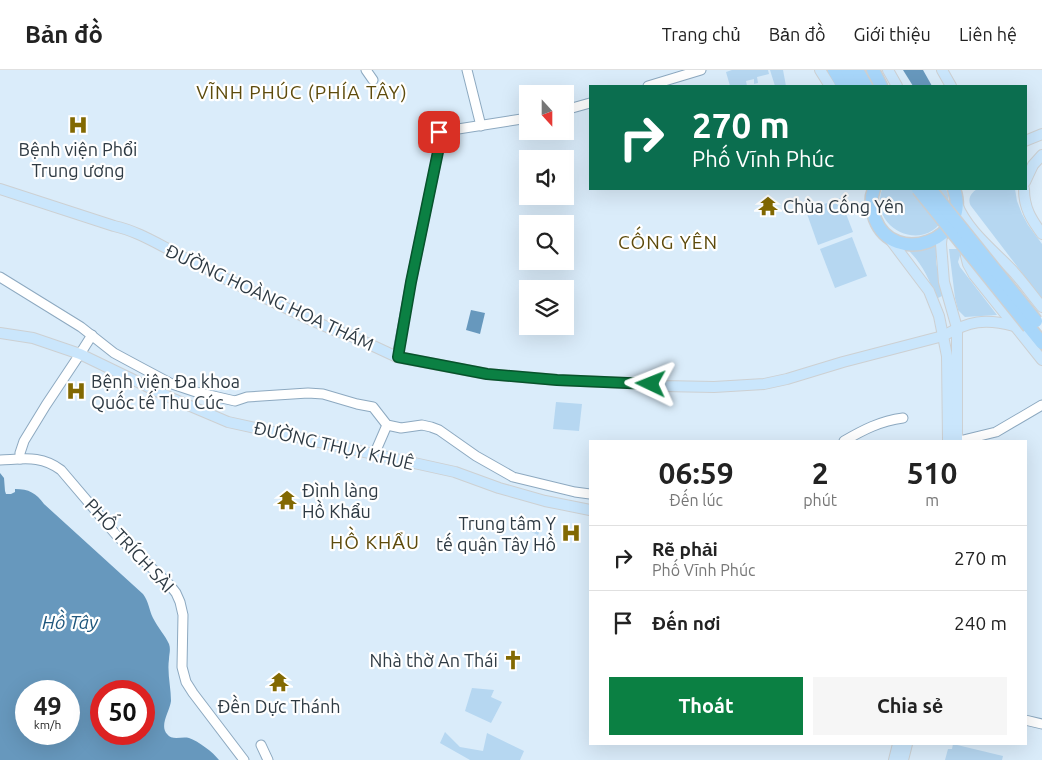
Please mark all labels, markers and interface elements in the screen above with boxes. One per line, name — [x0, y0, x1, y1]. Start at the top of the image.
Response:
text: Bản đồ — [25, 21, 103, 48]
text: Trang chủ — [662, 24, 741, 44]
text: Bản đồ — [769, 24, 826, 44]
text: Giới thiệu — [854, 24, 931, 44]
text: Liên hệ — [959, 24, 1017, 44]
district label: VĨNH PHÚC (PHÍA TÂY) — [196, 81, 408, 103]
north arrow — [519, 85, 574, 140]
map controls — [519, 85, 574, 335]
icon: right — [609, 105, 674, 170]
text: 270 m — [692, 105, 790, 145]
pin — [418, 111, 460, 153]
hospital icon: Bệnh viện Phổi Trung ương — [67, 114, 89, 136]
icon: arrive — [425, 118, 453, 146]
place label: Bệnh viện Phổi Trung ương — [19, 139, 137, 180]
text: Phố Vĩnh Phúc — [692, 146, 834, 171]
button: sound — [519, 150, 574, 205]
place label: Chùa Cống Yên — [783, 194, 904, 216]
temple icon: Chùa Cống Yên — [757, 195, 779, 217]
button: search — [519, 215, 574, 270]
district label: CỐNG YÊN — [618, 226, 718, 253]
street label: ĐƯỜNG HOÀNG HOA THÁM — [163, 239, 378, 354]
button: layers — [519, 280, 574, 335]
position arrow — [624, 357, 676, 409]
place label: Bệnh viện Đa khoa Quốc tế Thu Cúc — [91, 371, 240, 413]
hospital icon: Bệnh viện Đa khoa Quốc tế Thu Cúc — [65, 380, 87, 402]
street label: ĐƯỜNG THỤY KHUÊ — [252, 416, 416, 473]
text: 06:59 — [659, 456, 734, 490]
text: 2 — [812, 456, 829, 490]
text: 510 — [907, 456, 957, 490]
place label: Đình làng Hồ Khẩu — [302, 480, 379, 521]
temple icon: Đình làng Hồ Khẩu — [276, 489, 298, 511]
street label: PHỐ TRÍCH SÀI — [82, 490, 182, 596]
text: Đến lúc — [669, 491, 723, 509]
text: phút — [803, 491, 837, 509]
text: m — [925, 491, 939, 509]
place label: Trung tâm Y tế quận Tây Hồ — [436, 513, 557, 554]
hospital icon: Trung tâm Y tế quận Tây Hồ — [560, 522, 582, 544]
district label: HỒ KHẨU — [330, 526, 420, 553]
text: Rẽ phải — [652, 538, 718, 560]
icon: right — [609, 544, 637, 572]
text: 270 m — [954, 547, 1007, 569]
text: Phố Vĩnh Phúc — [652, 561, 756, 579]
water label: Hồ Tây — [42, 609, 99, 633]
icon: arrive — [609, 609, 637, 637]
text: Đến nơi — [652, 612, 721, 634]
text: 240 m — [954, 612, 1007, 634]
church icon: Nhà thờ An Thái — [502, 649, 524, 671]
place label: Nhà thờ An Thái — [369, 650, 498, 670]
temple icon: Đền Dực Thánh — [268, 671, 290, 693]
button: Thoát — [609, 677, 803, 735]
button: Chia sẻ — [813, 677, 1007, 735]
speed limit sign: 50 — [90, 680, 155, 745]
text: 49 — [33, 692, 62, 720]
place label: Đền Dực Thánh — [217, 694, 341, 716]
text: km/h — [34, 718, 61, 731]

